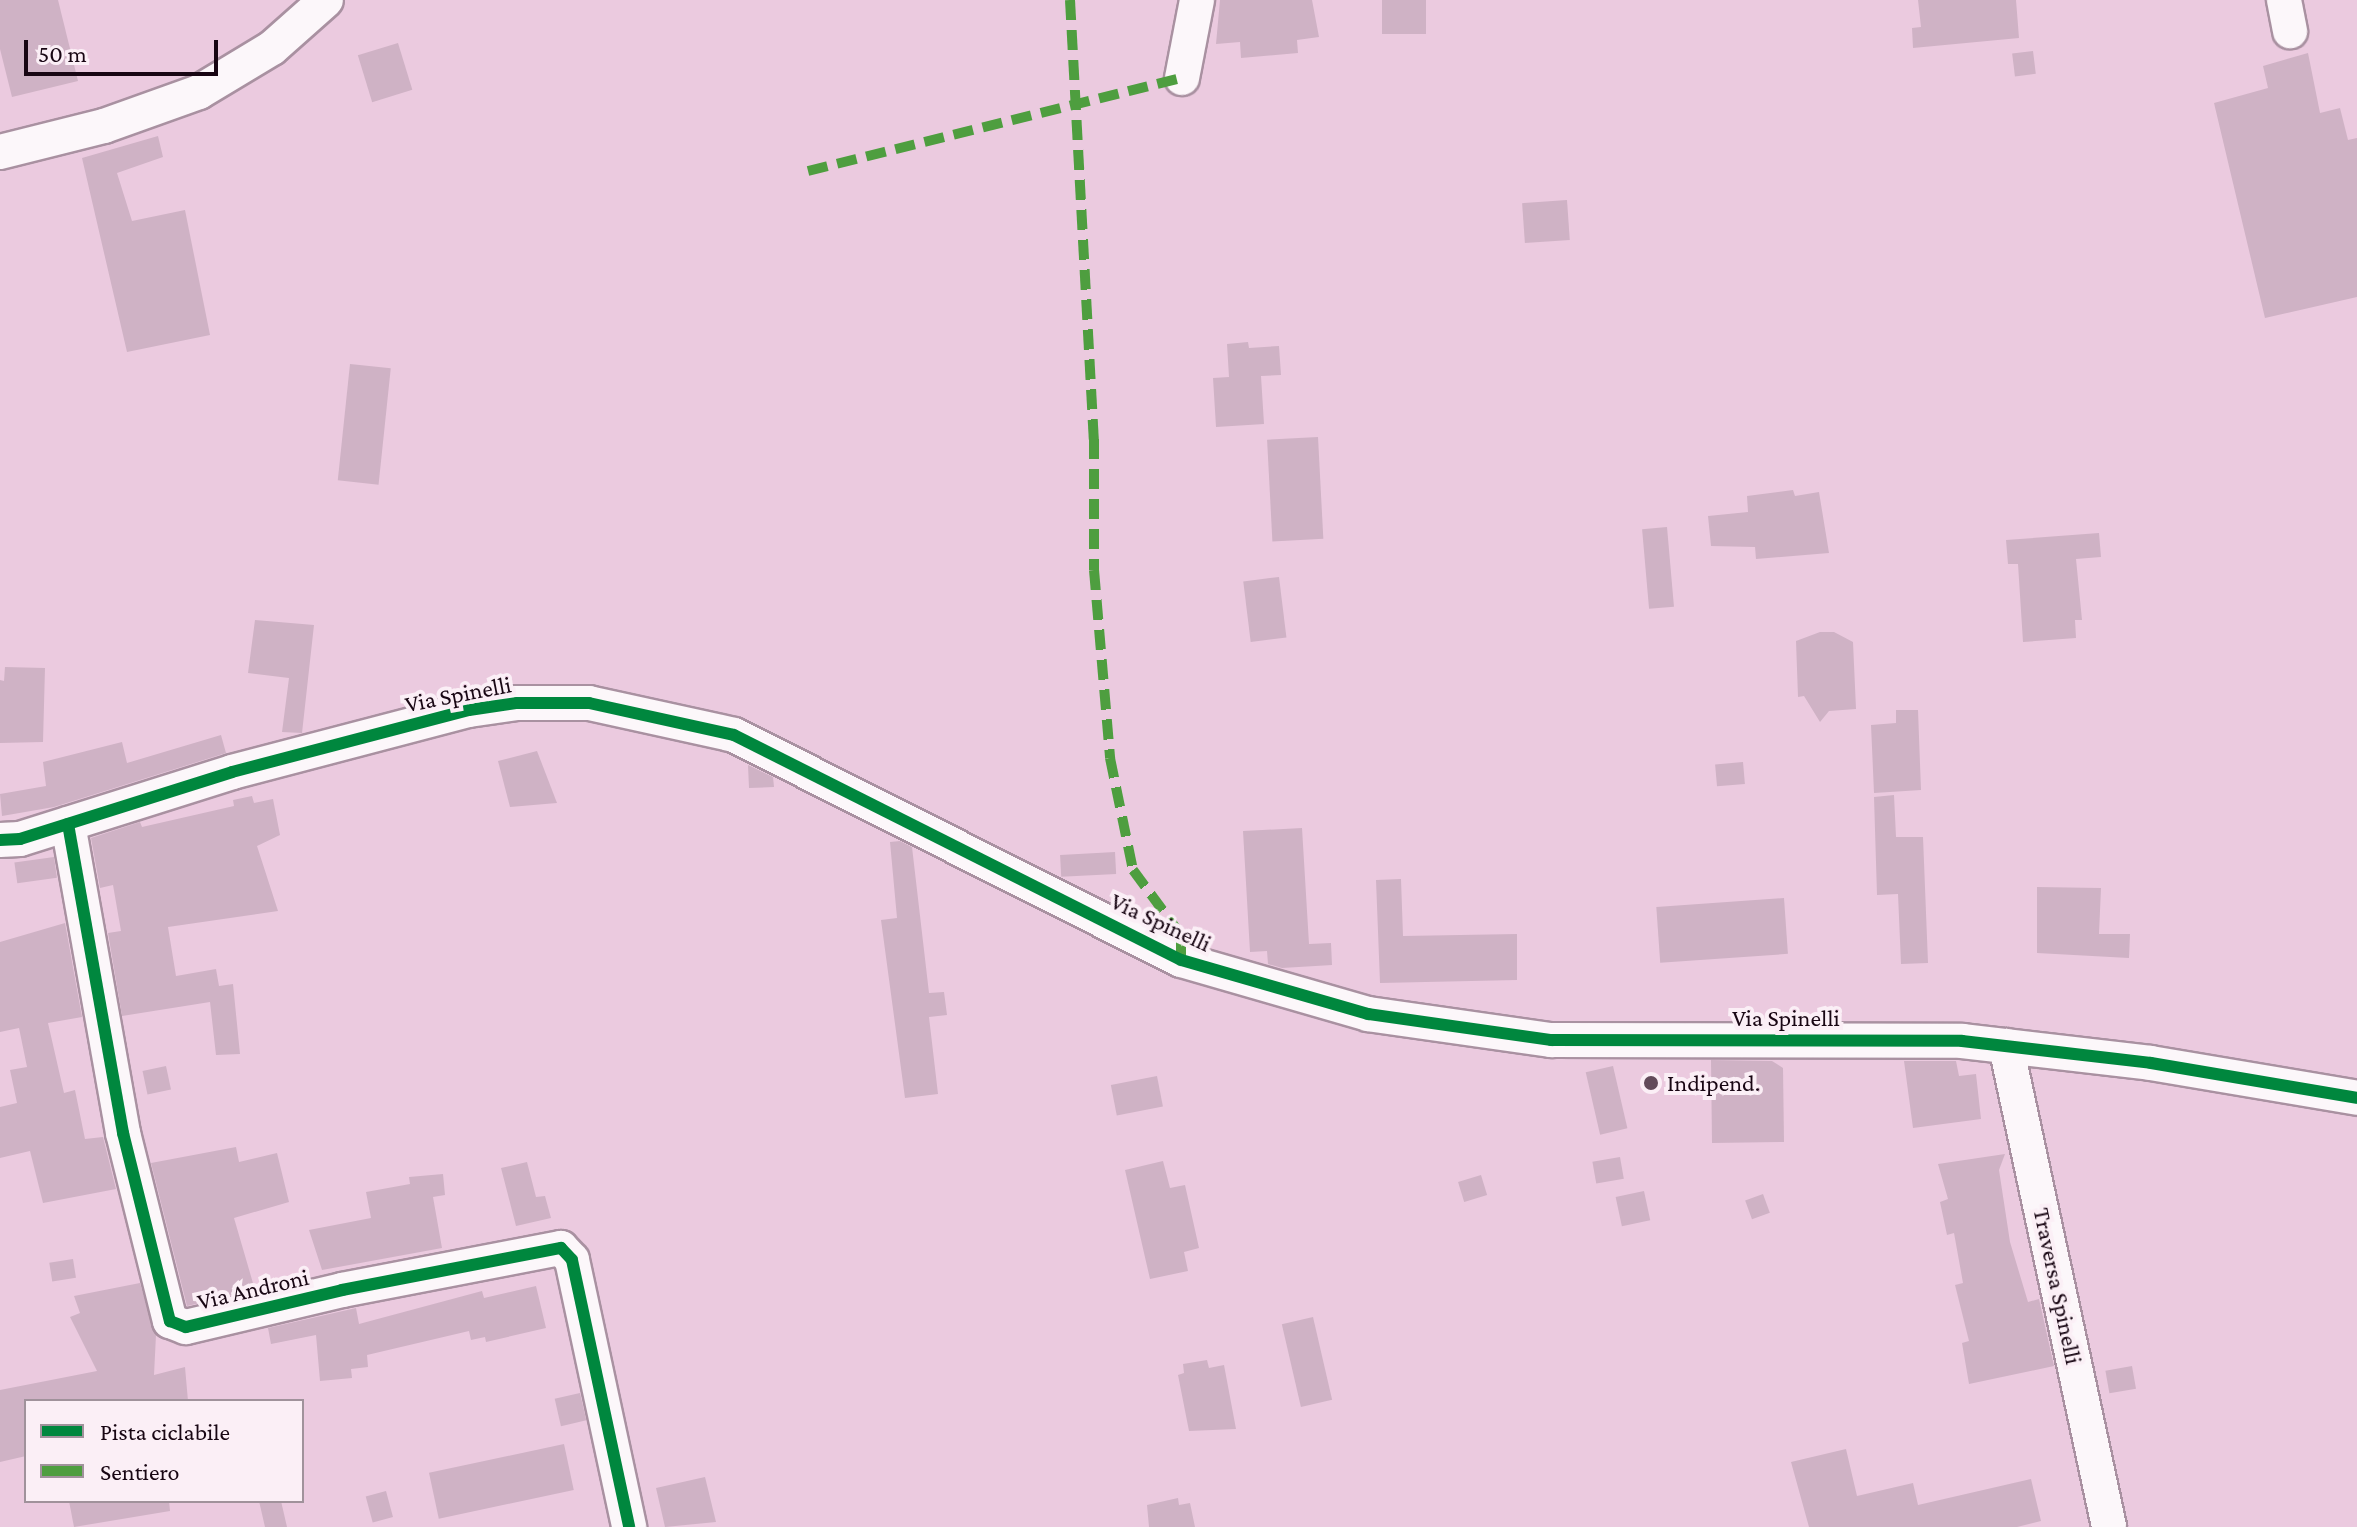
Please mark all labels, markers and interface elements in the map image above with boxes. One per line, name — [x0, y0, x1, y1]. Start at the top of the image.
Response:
scale bar — [28, 24, 222, 74]
text: 50 m — [38, 40, 87, 67]
street label: Via Spinelli — [402, 670, 514, 718]
street label: Via Spinelli — [1106, 886, 1216, 958]
street label: Via Spinelli — [1732, 1004, 1840, 1032]
place label: Indipend. — [1667, 1069, 1760, 1097]
marker: Indipend. — [1642, 1074, 1660, 1092]
street label: Traversa Spinelli — [2027, 1205, 2089, 1367]
street label: Via Androni — [194, 1262, 312, 1316]
legend — [24, 1399, 304, 1503]
text: Pista ciclabile — [100, 1418, 230, 1445]
text: Sentiero — [100, 1458, 179, 1485]

